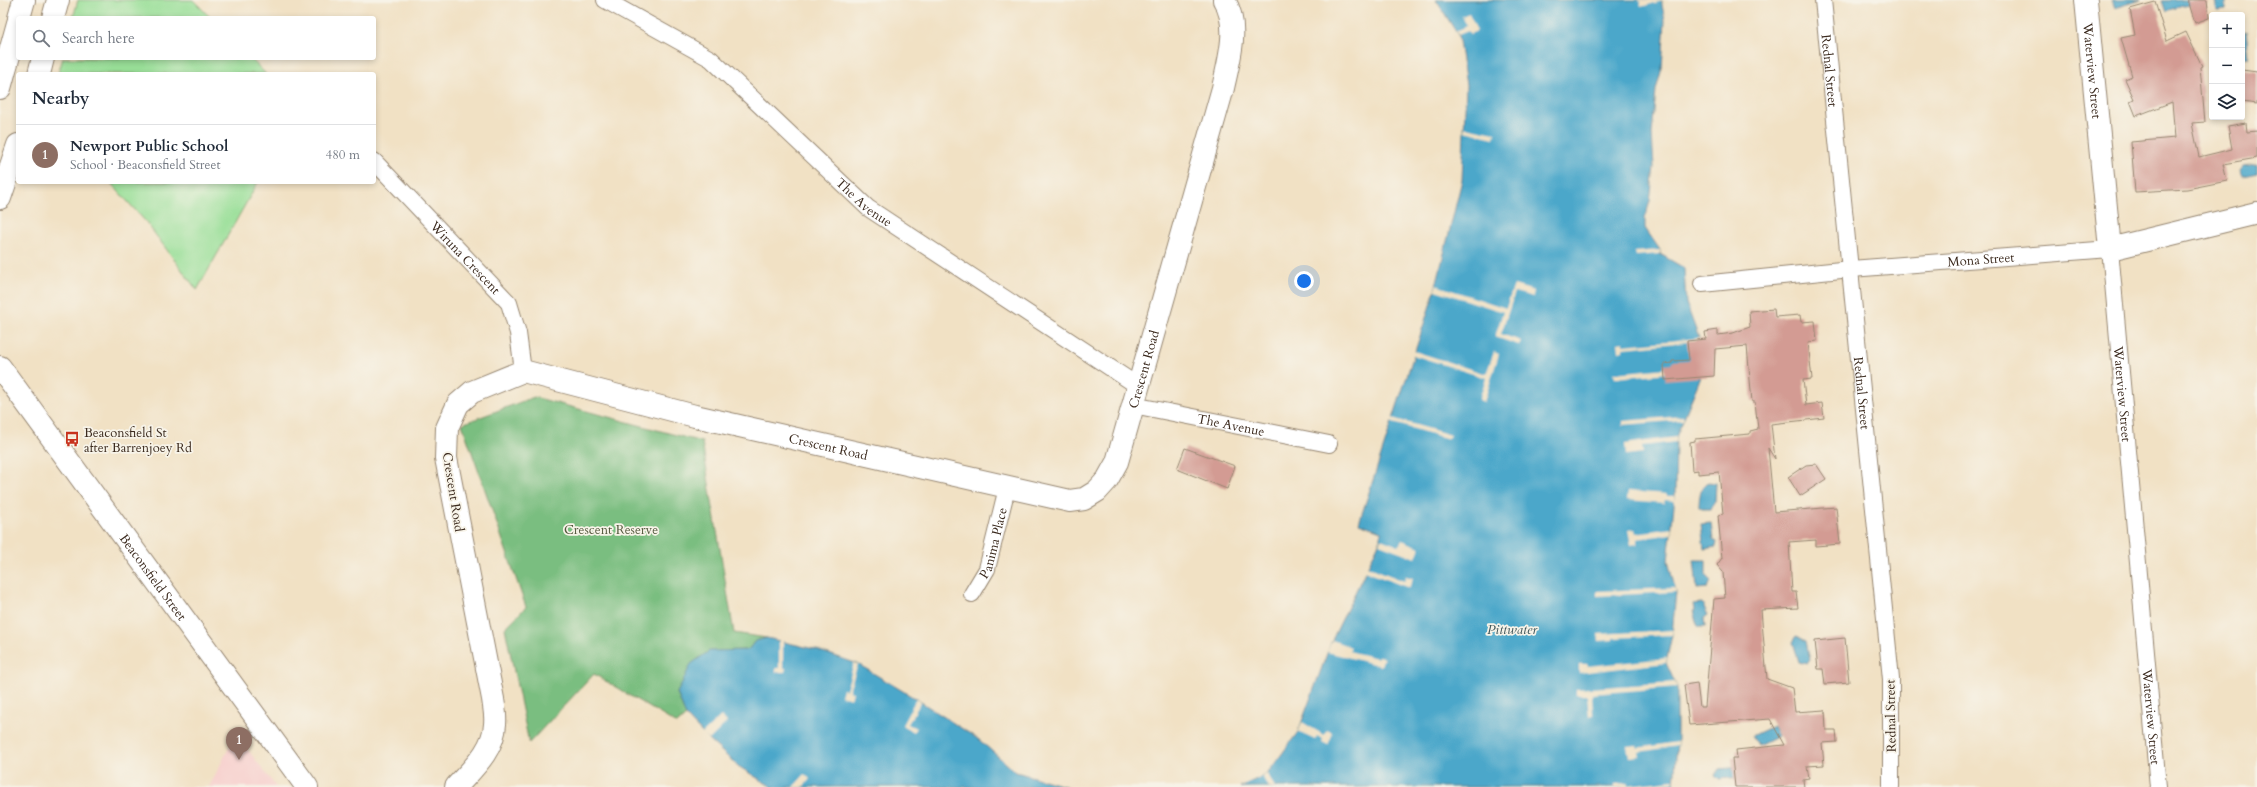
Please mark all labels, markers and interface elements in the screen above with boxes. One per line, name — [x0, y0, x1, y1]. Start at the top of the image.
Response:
map controls — [2209, 12, 2245, 120]
button: + — [2209, 12, 2245, 48]
search box — [16, 16, 376, 60]
street label: Waterview Street — [2078, 21, 2105, 119]
icon: search — [30, 27, 52, 49]
text: Search here — [62, 28, 135, 48]
street label: Rednal Street — [1816, 34, 1842, 108]
button: − — [2209, 48, 2245, 84]
button: layers — [2209, 84, 2245, 120]
text: Nearby — [32, 87, 89, 110]
text: Newport Public School — [70, 136, 228, 156]
text: 1 — [42, 146, 48, 164]
text: 480 m — [326, 146, 360, 164]
text: School · Beaconsfield Street — [70, 156, 220, 174]
street label: The Avenue — [831, 174, 895, 231]
street label: Wiruna Crescent — [425, 217, 504, 299]
street label: Mona Street — [1947, 248, 2015, 272]
your location — [1294, 271, 1314, 291]
street label: Crescent Road — [1125, 328, 1164, 411]
street label: Waterview Street — [2109, 344, 2135, 443]
street label: Rednal Street — [1849, 356, 1874, 430]
street label: The Avenue — [1196, 410, 1266, 441]
place label: Beaconsfield St after Barrenjoey Rd — [84, 424, 192, 457]
bus stop icon: Beaconsfield St after Barrenjoey Rd — [63, 430, 81, 448]
street label: Crescent Road — [787, 430, 869, 465]
street label: Crescent Road — [438, 451, 468, 533]
street label: Panima Place — [975, 506, 1012, 582]
park label: Crescent Reserve — [564, 521, 658, 539]
street label: Beaconsfield Street — [115, 530, 190, 625]
water label: Pittwater — [1487, 620, 1537, 639]
street label: Waterview Street — [2137, 667, 2164, 765]
street label: Rednal Street — [1881, 679, 1901, 753]
pin: 1 — [226, 727, 252, 760]

